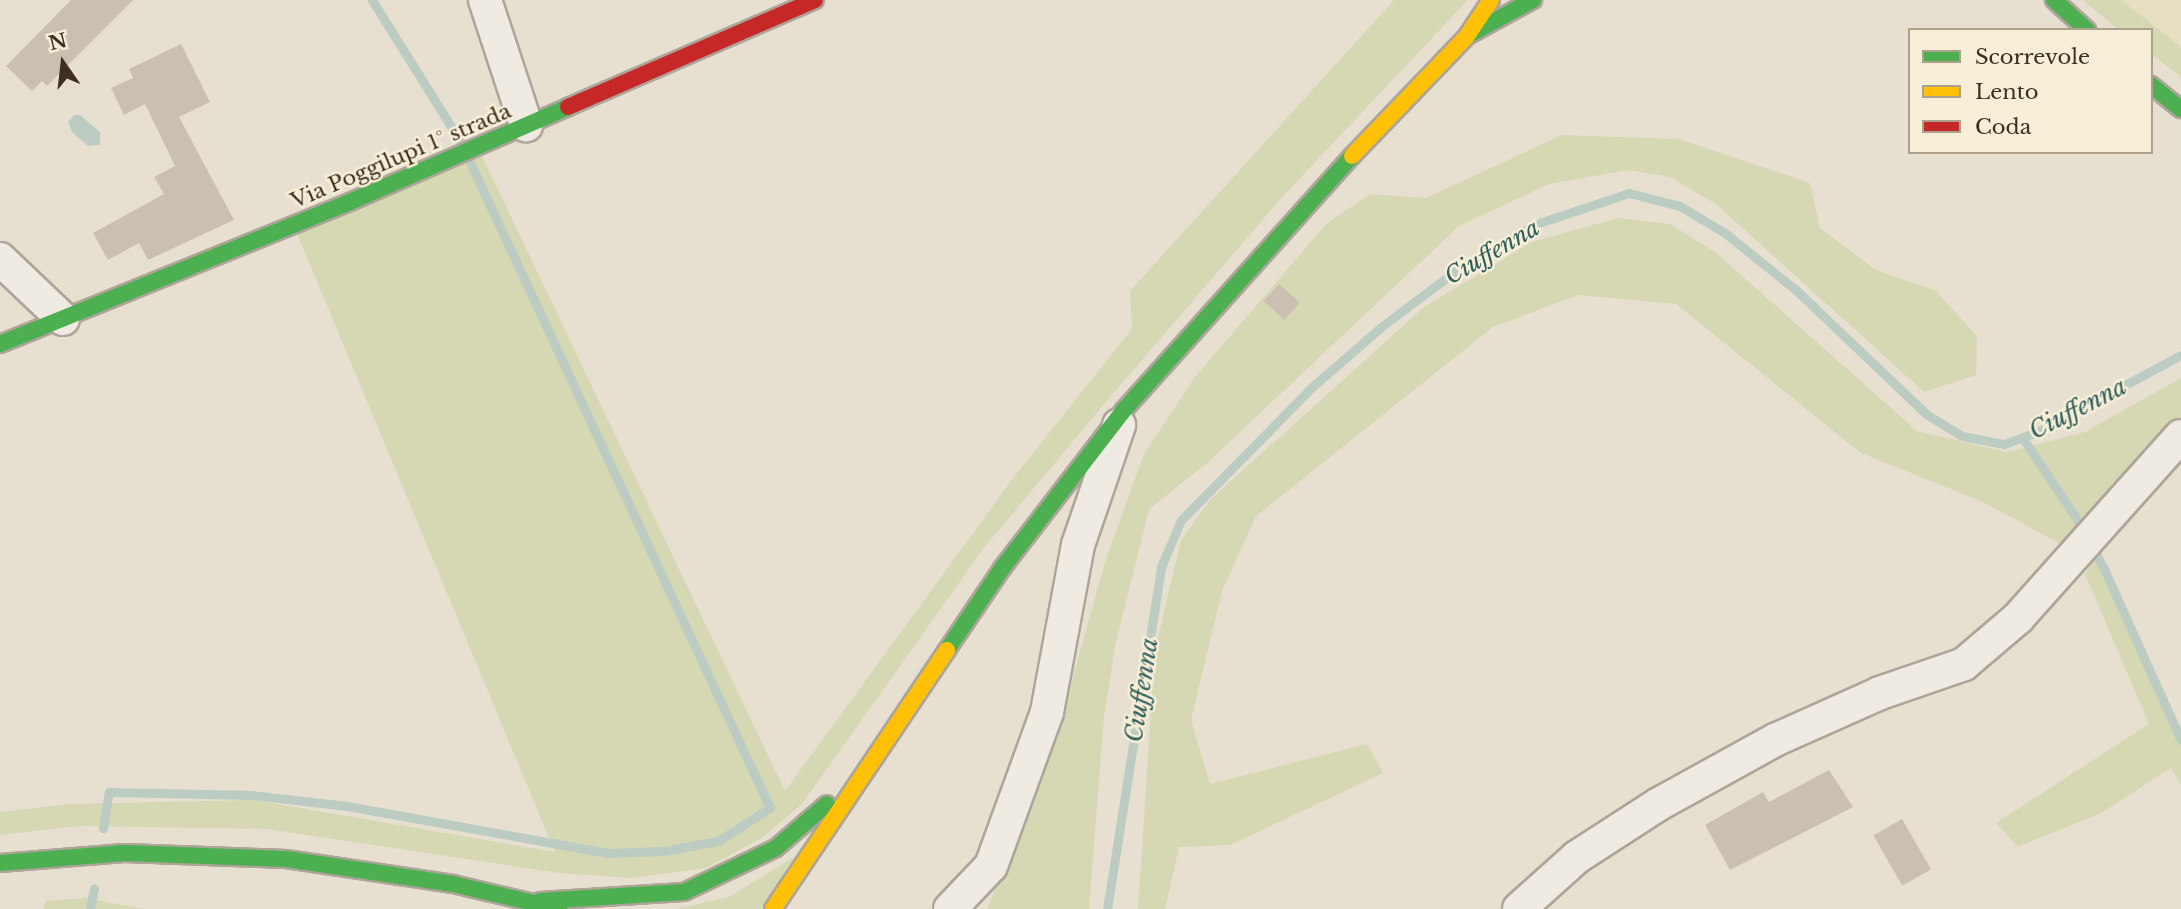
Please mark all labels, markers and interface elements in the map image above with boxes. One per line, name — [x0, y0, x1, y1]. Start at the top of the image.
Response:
north arrow — [28, 28, 98, 98]
legend — [1908, 28, 2153, 154]
text: N — [46, 29, 69, 55]
text: Scorrevole — [1975, 44, 2090, 70]
text: Lento — [1975, 79, 2038, 105]
street label: Via Poggilupi 1° strada — [287, 98, 515, 214]
text: Coda — [1975, 114, 2031, 140]
water label: Ciuffenna — [1440, 214, 1544, 290]
water label: Ciuffenna — [2025, 373, 2131, 445]
water label: Ciuffenna — [1120, 636, 1164, 744]

